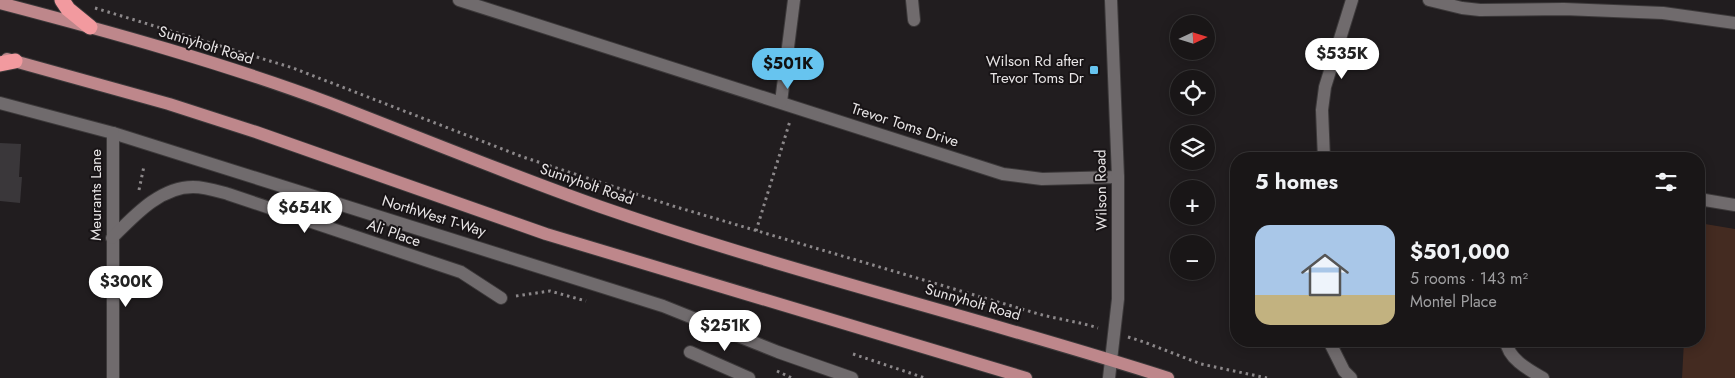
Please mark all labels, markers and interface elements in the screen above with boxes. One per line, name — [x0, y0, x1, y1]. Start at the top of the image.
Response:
north arrow — [1170, 15, 1215, 60]
map controls — [1170, 15, 1215, 280]
street label: Sunnyholt Road — [156, 20, 256, 70]
pin: $535K — [1307, 38, 1377, 80]
text: $535K — [1316, 42, 1368, 65]
pin: $501K — [753, 48, 823, 90]
place label: Wilson Rd after Trevor Toms Dr — [986, 50, 1085, 89]
text: $501K — [763, 52, 813, 75]
marker: Wilson Rd after Trevor Toms Dr — [1088, 64, 1100, 76]
button: locate — [1170, 70, 1215, 115]
street label: Trevor Toms Drive — [848, 97, 962, 153]
button: layers — [1170, 125, 1215, 170]
street label: Meurants Lane — [85, 149, 107, 241]
street label: Wilson Road — [1089, 149, 1113, 231]
street label: Sunnyholt Road — [537, 158, 637, 210]
text: 5 homes — [1255, 167, 1338, 197]
icon: filters — [1652, 168, 1680, 196]
button: + — [1170, 180, 1215, 225]
street label: NorthWest T-Way — [379, 190, 489, 242]
pin: $654K — [270, 192, 340, 234]
text: $654K — [278, 196, 332, 219]
street label: Ali Place — [364, 214, 424, 253]
button: − — [1170, 235, 1215, 280]
text: $501,000 — [1410, 237, 1510, 267]
icon: home — [1295, 245, 1355, 305]
pin: $300K — [91, 266, 161, 308]
text: 5 rooms · 143 m² — [1410, 267, 1528, 290]
text: $300K — [100, 270, 152, 293]
street label: Sunnyholt Road — [923, 278, 1023, 326]
text: Montel Place — [1410, 290, 1497, 313]
pin: $251K — [690, 310, 760, 352]
text: $251K — [700, 314, 750, 337]

